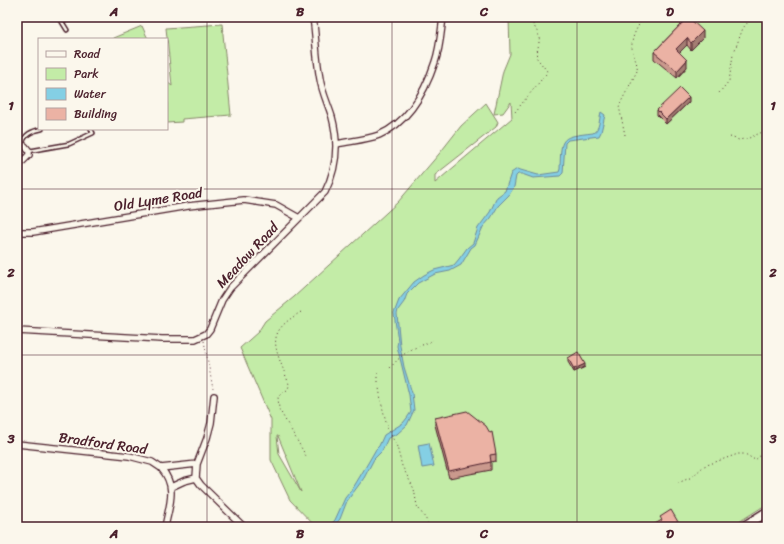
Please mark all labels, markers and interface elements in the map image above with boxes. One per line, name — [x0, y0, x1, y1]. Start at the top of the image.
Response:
text: A — [109, 0, 118, 23]
text: B — [296, 0, 305, 23]
text: C — [479, 0, 489, 23]
text: D — [666, 0, 674, 23]
legend — [38, 38, 168, 130]
text: Road — [74, 43, 101, 65]
text: Park — [74, 63, 99, 85]
text: Water — [74, 83, 107, 105]
text: 1 — [8, 94, 14, 117]
text: 1 — [770, 94, 776, 117]
text: Building — [74, 103, 117, 125]
street label: Old Lyme Road — [112, 180, 206, 219]
street label: Meadow Road — [210, 215, 286, 294]
text: 2 — [6, 261, 15, 284]
text: 2 — [768, 261, 777, 284]
street label: Bradford Road — [57, 425, 150, 462]
text: 3 — [6, 427, 15, 450]
text: 3 — [768, 427, 777, 450]
text: A — [109, 522, 118, 544]
text: B — [296, 522, 305, 544]
text: C — [479, 522, 489, 544]
text: D — [666, 522, 674, 544]

